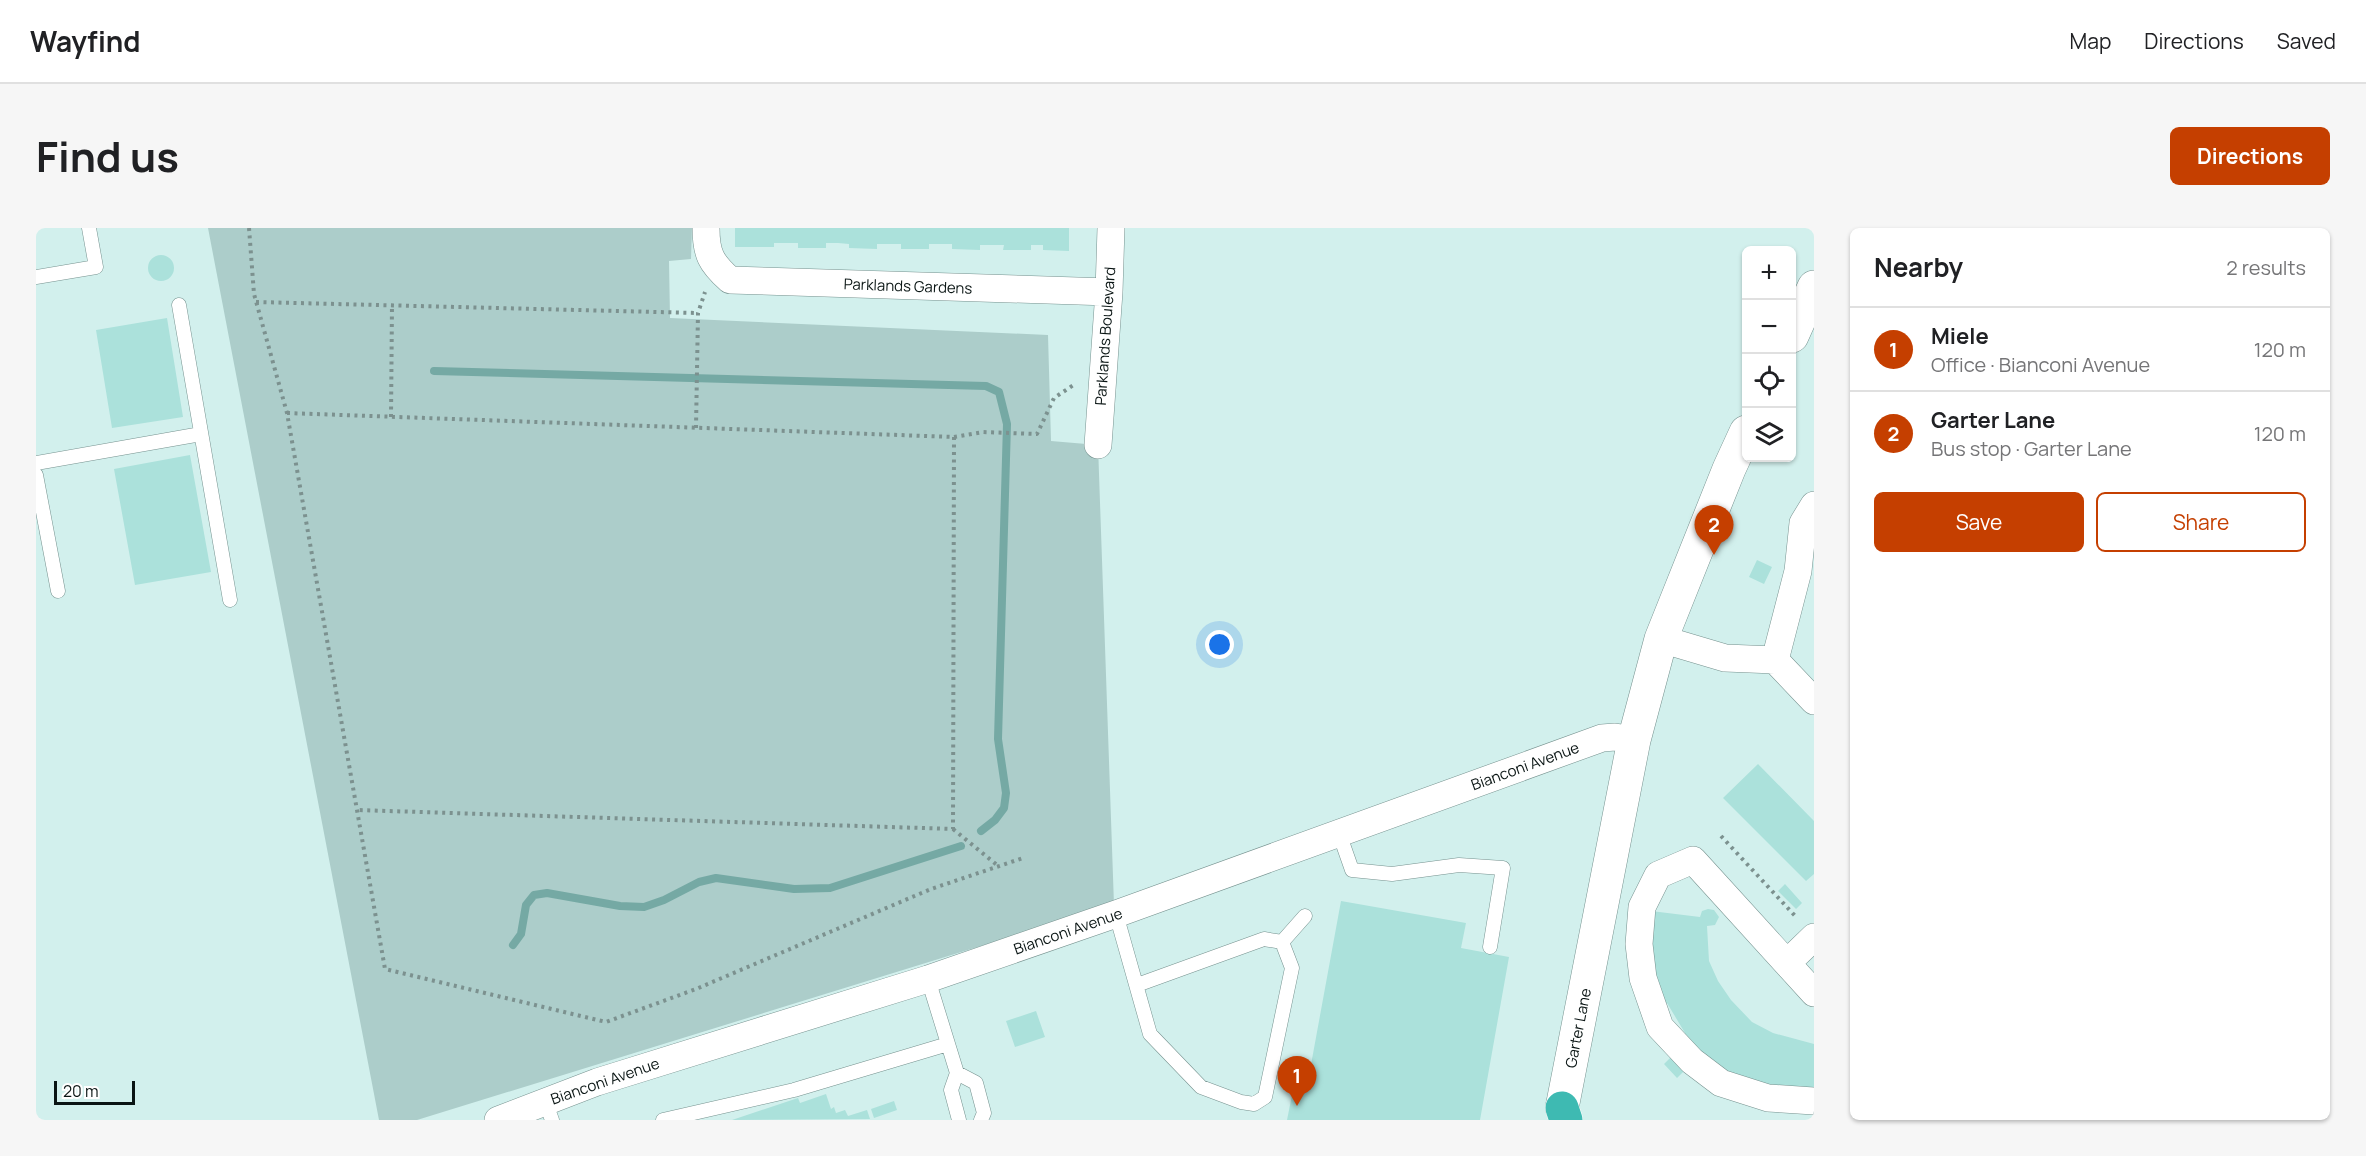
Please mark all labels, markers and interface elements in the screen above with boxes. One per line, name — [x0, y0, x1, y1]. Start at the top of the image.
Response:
text: Wayfind — [30, 22, 140, 60]
text: Map — [2070, 27, 2111, 55]
text: Directions — [2144, 27, 2244, 55]
text: Saved — [2277, 27, 2336, 55]
text: Find us — [36, 127, 179, 185]
button: Directions — [2170, 127, 2330, 185]
map controls — [1742, 246, 1796, 462]
button: + — [1742, 246, 1796, 300]
text: Nearby — [1874, 249, 1963, 285]
text: 2 results — [2226, 254, 2306, 281]
street label: Parklands Boulevard — [1090, 266, 1120, 406]
street label: Parklands Gardens — [843, 273, 973, 299]
button: − — [1742, 300, 1796, 354]
text: Miele — [1931, 321, 1989, 351]
text: 1 — [1889, 336, 1898, 363]
text: 120 m — [2254, 336, 2306, 363]
text: Office · Bianconi Avenue — [1931, 351, 2150, 378]
button: locate — [1742, 354, 1796, 408]
text: Garter Lane — [1931, 405, 2055, 435]
button: layers — [1742, 408, 1796, 462]
text: 2 — [1888, 420, 1899, 447]
text: 120 m — [2254, 420, 2306, 447]
text: Bus stop · Garter Lane — [1931, 435, 2132, 462]
button: Save — [1874, 492, 2084, 552]
button: Share — [2096, 492, 2306, 552]
pin: 2 — [1694, 506, 1734, 555]
your location — [1205, 630, 1234, 659]
street label: Bianconi Avenue — [1468, 737, 1582, 795]
street label: Bianconi Avenue — [1011, 903, 1125, 959]
street label: Garter Lane — [1560, 986, 1596, 1070]
street label: Bianconi Avenue — [548, 1053, 662, 1109]
pin: 1 — [1278, 1056, 1316, 1106]
scale bar — [54, 1078, 135, 1106]
text: 20 m — [63, 1080, 99, 1102]

